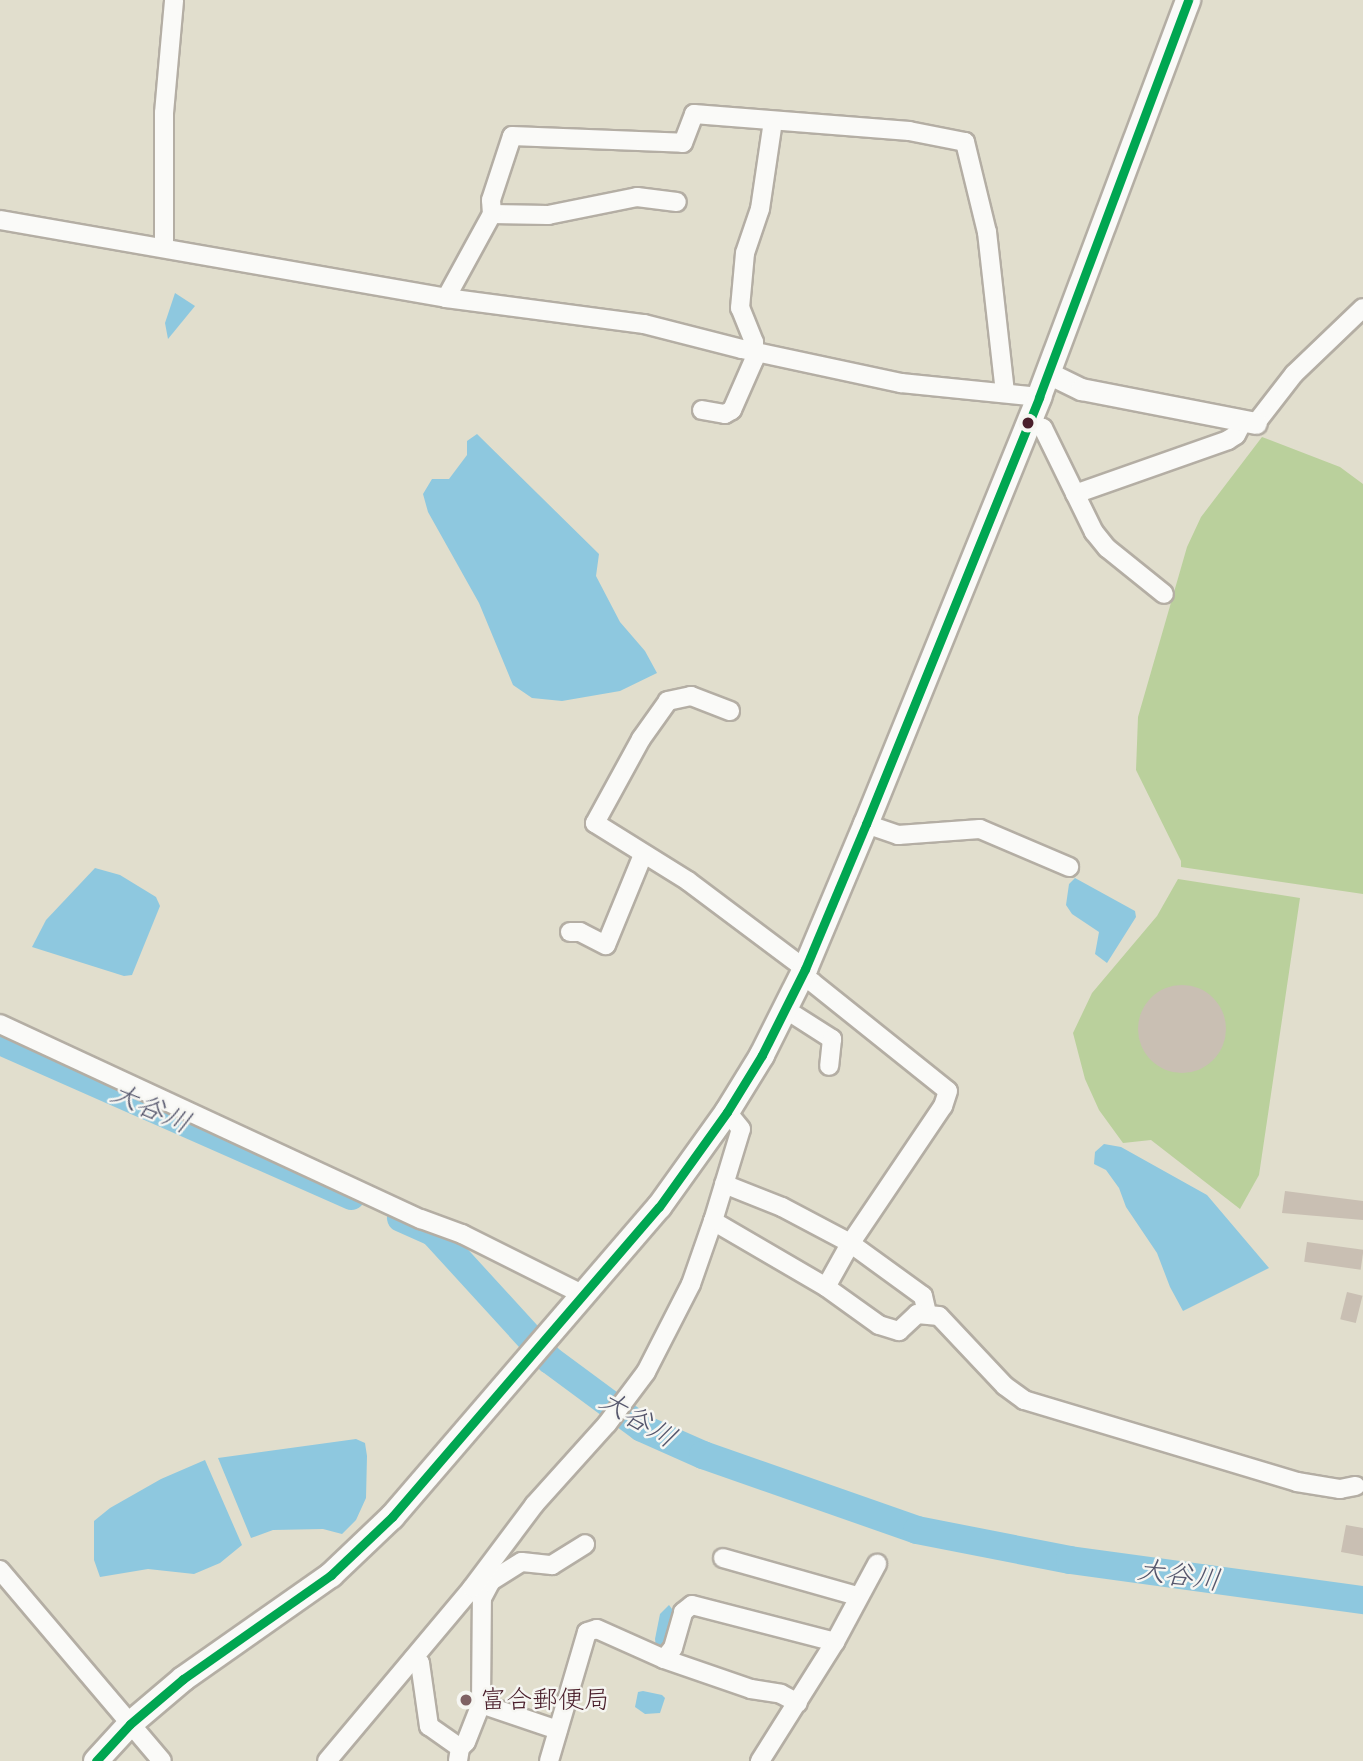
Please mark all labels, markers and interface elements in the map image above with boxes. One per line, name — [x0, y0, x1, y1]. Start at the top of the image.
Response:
unlabelled marker — [1021, 416, 1035, 430]
water label: 大谷川 — [106, 1076, 196, 1140]
water label: 大谷川 — [593, 1383, 683, 1455]
water label: 大谷川 — [1135, 1553, 1223, 1597]
place label: 富合郵便局 — [480, 1684, 610, 1716]
marker: 富合郵便局 — [458, 1692, 474, 1708]

